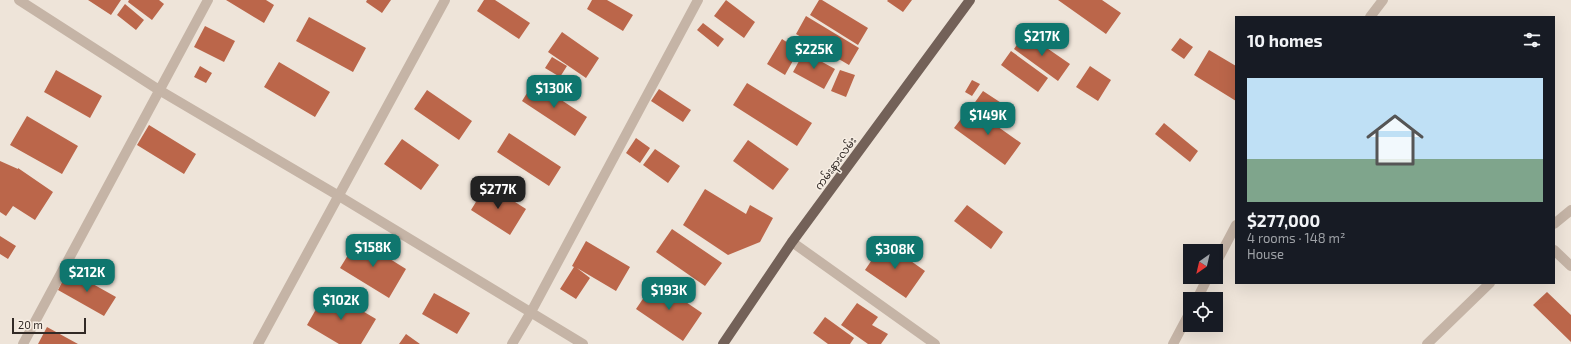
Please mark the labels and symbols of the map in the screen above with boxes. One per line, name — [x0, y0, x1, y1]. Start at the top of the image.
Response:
pin: $217K — [1014, 23, 1070, 57]
pin: $225K — [786, 36, 842, 70]
pin: $130K — [526, 75, 582, 109]
pin: $149K — [960, 102, 1016, 136]
street label: ကမ်းနားလမ်း — [811, 134, 861, 194]
pin: $277K — [470, 176, 526, 210]
pin: $158K — [345, 234, 401, 268]
pin: $308K — [867, 236, 923, 270]
north arrow — [1183, 244, 1223, 284]
pin: $212K — [59, 259, 115, 293]
pin: $193K — [641, 277, 697, 311]
pin: $102K — [313, 287, 369, 321]
scale bar — [12, 316, 86, 335]

